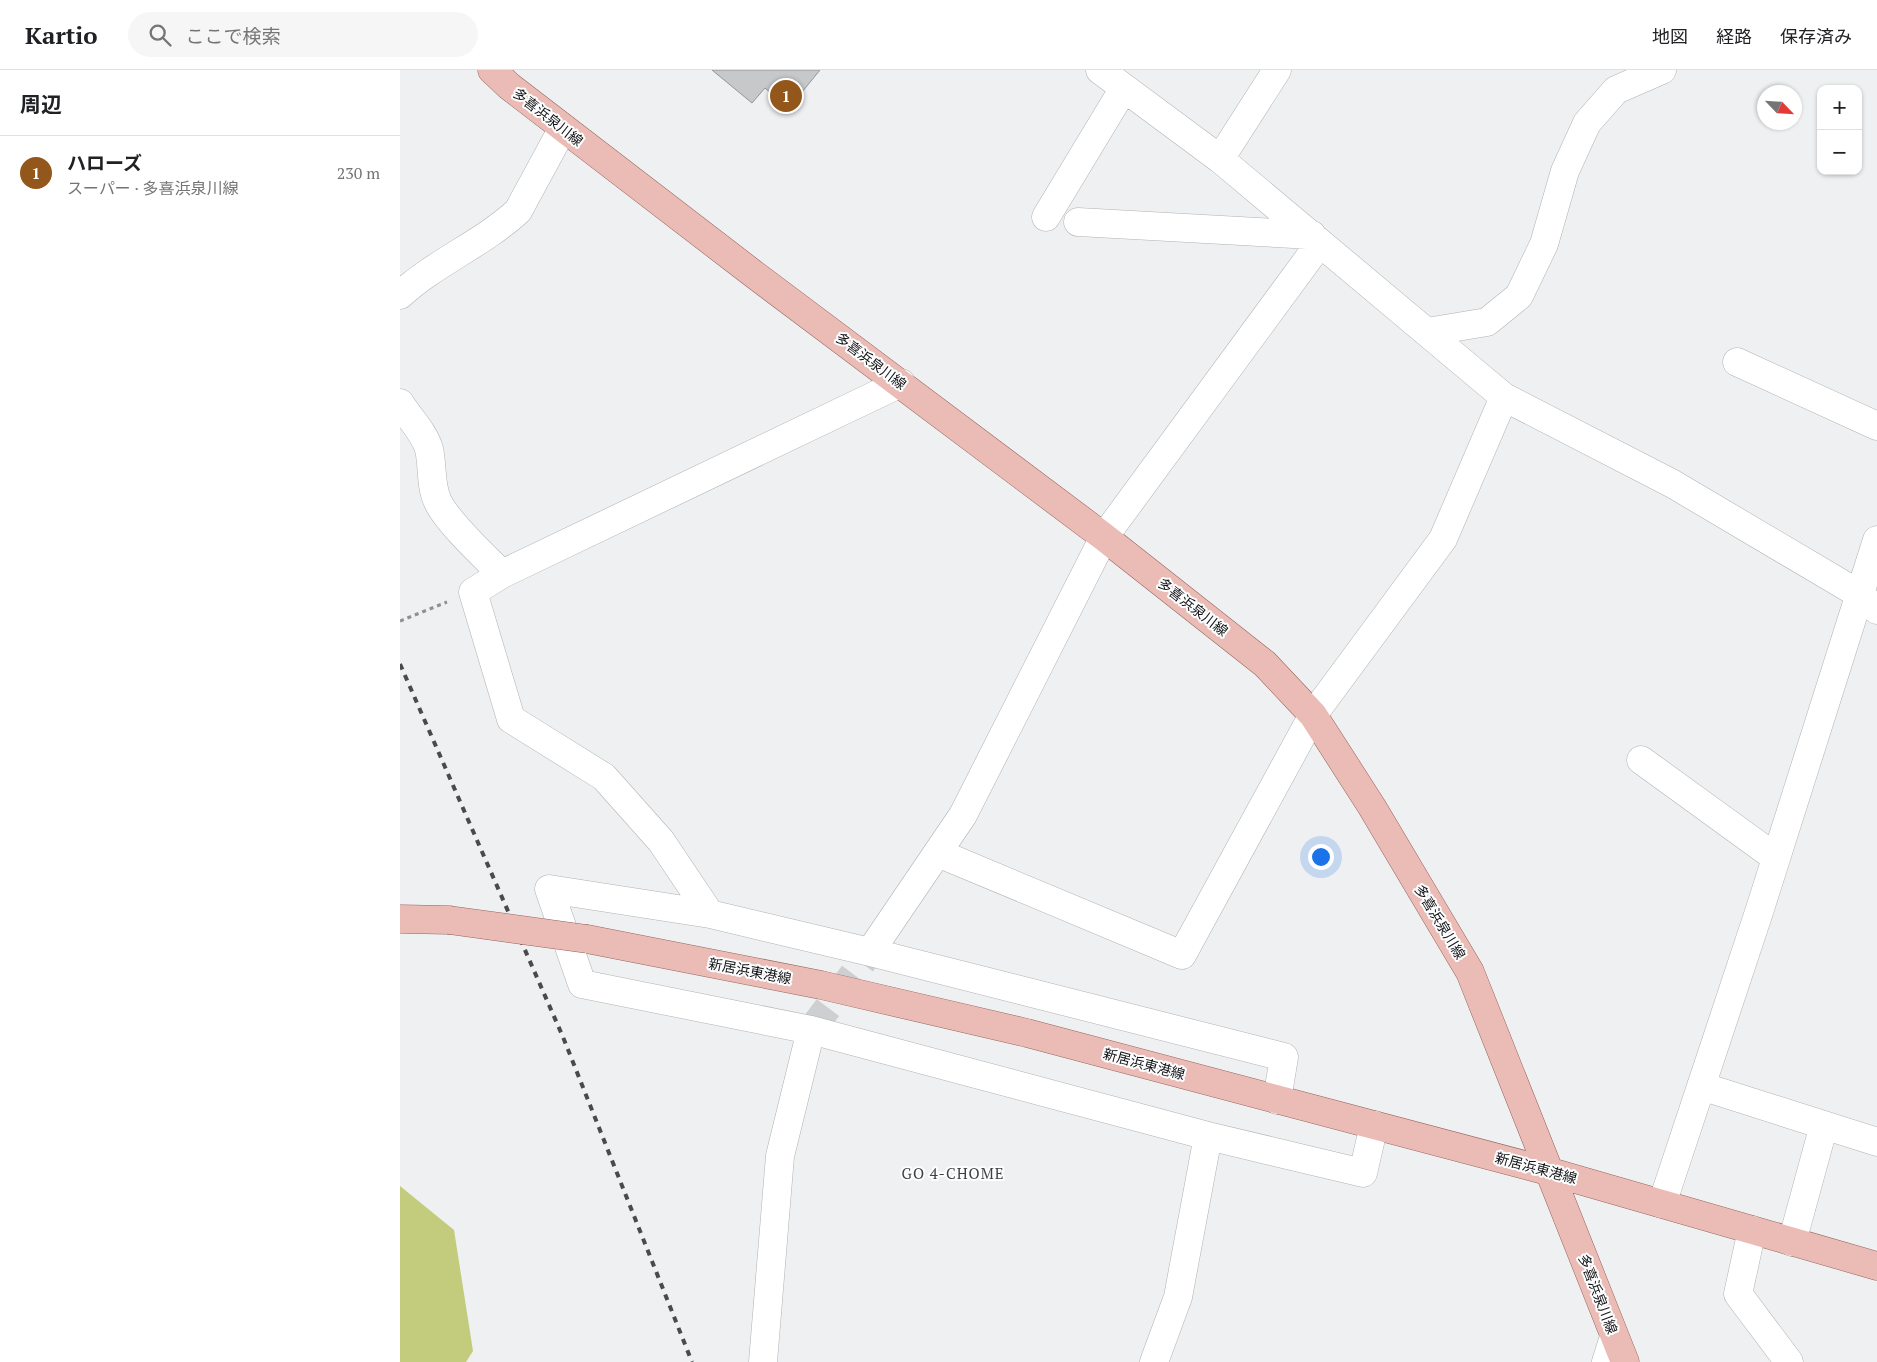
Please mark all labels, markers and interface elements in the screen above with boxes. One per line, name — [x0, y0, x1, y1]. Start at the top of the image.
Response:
search box — [128, 12, 478, 57]
text: Kartio — [25, 19, 98, 51]
icon: search — [146, 21, 174, 49]
text: ここで検索 — [186, 23, 281, 48]
text: 地図 — [1652, 24, 1688, 48]
text: 経路 — [1716, 24, 1752, 48]
text: 保存済み — [1780, 24, 1852, 48]
pin: 1 — [770, 77, 802, 115]
street label: 多喜浜泉川線 — [509, 83, 587, 150]
north arrow — [1757, 85, 1802, 130]
map controls — [1817, 85, 1862, 175]
button: + — [1817, 85, 1862, 130]
text: 周辺 — [20, 90, 62, 118]
button: − — [1817, 130, 1862, 175]
text: ハローズ — [67, 150, 142, 175]
text: 1 — [31, 162, 41, 184]
text: 230 m — [337, 162, 380, 184]
text: スーパー · 多喜浜泉川線 — [67, 177, 238, 199]
street label: 多喜浜泉川線 — [832, 328, 911, 393]
street label: 多喜浜泉川線 — [1154, 573, 1232, 640]
your location — [1308, 844, 1334, 870]
street label: 多喜浜泉川線 — [1411, 881, 1470, 963]
street label: 新居浜東港線 — [707, 953, 793, 988]
street label: 新居浜東港線 — [1101, 1043, 1187, 1084]
street label: 新居浜東港線 — [1493, 1147, 1579, 1188]
district label: GO 4-CHOME — [902, 1163, 1004, 1183]
street label: 多喜浜泉川線 — [1575, 1251, 1622, 1336]

